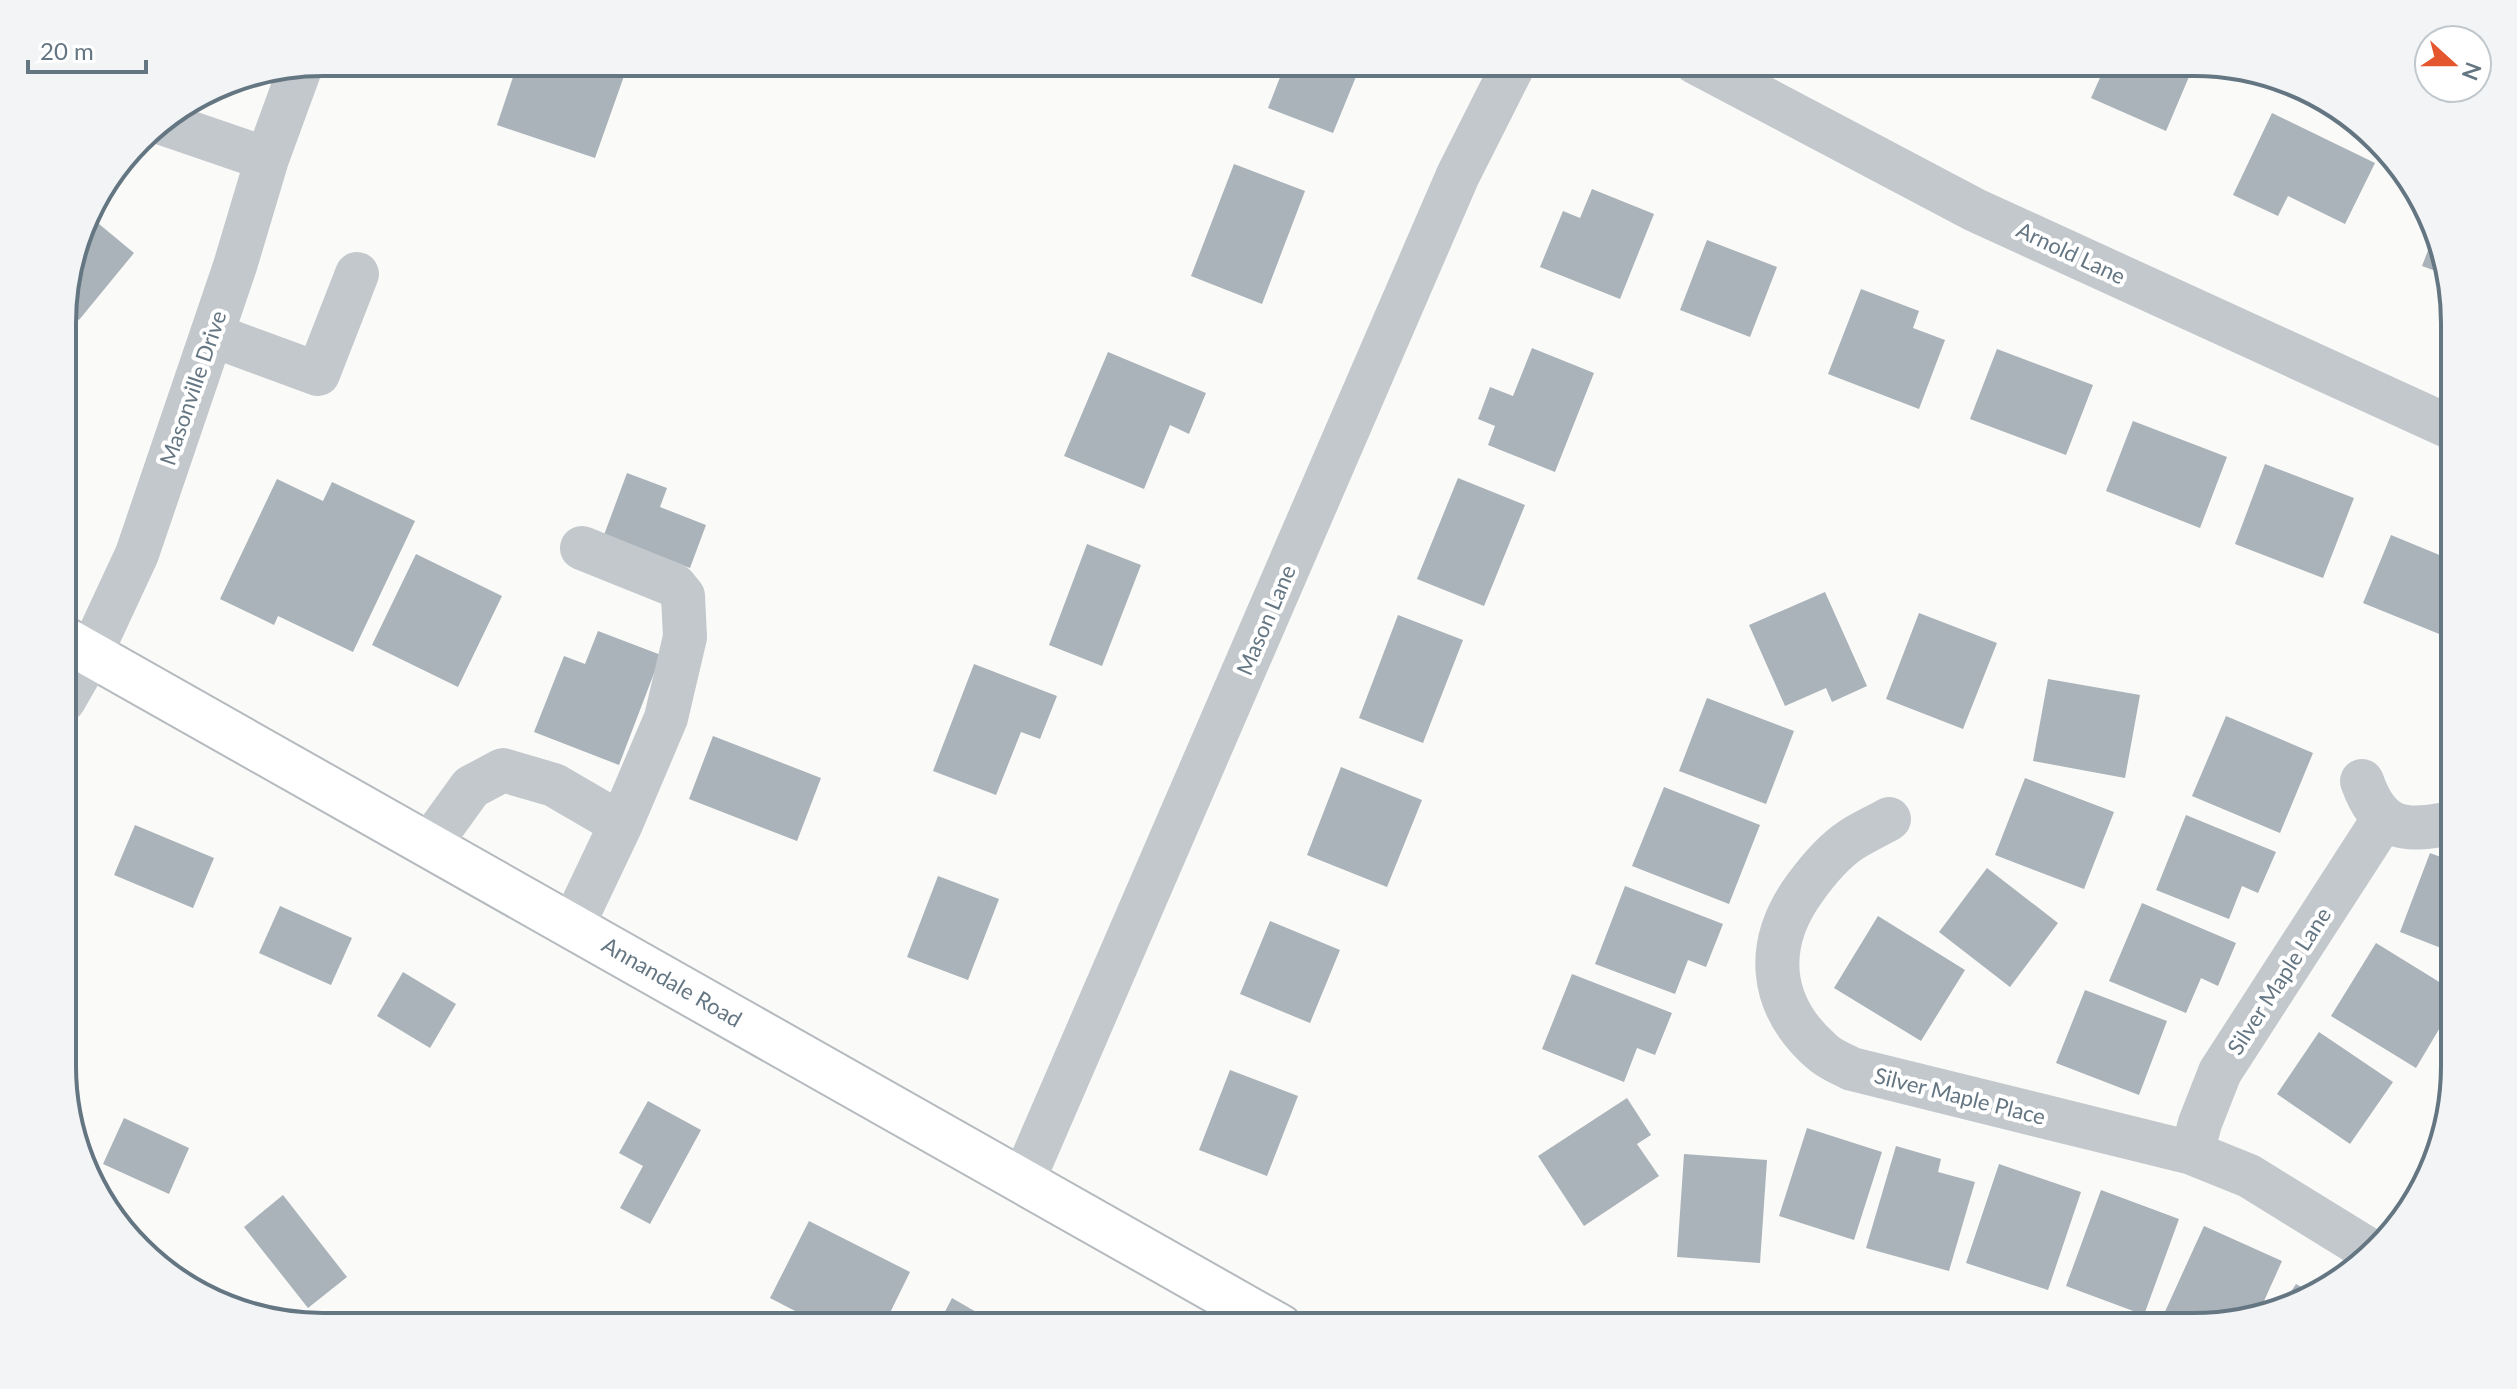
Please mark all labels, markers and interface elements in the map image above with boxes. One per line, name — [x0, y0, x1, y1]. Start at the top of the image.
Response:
scale bar — [28, 24, 146, 74]
north arrow — [2413, 24, 2493, 104]
text: 20 m — [40, 36, 94, 65]
text: N — [2456, 59, 2488, 84]
street label: Arnold Lane — [2013, 216, 2130, 289]
street label: Masonville Drive — [153, 307, 232, 469]
street label: Mason Lane — [1230, 561, 1301, 679]
street label: Silver Maple Lane — [2221, 902, 2336, 1059]
street label: Annandale Road — [597, 931, 747, 1033]
street label: Silver Maple Place — [1872, 1061, 2048, 1130]

